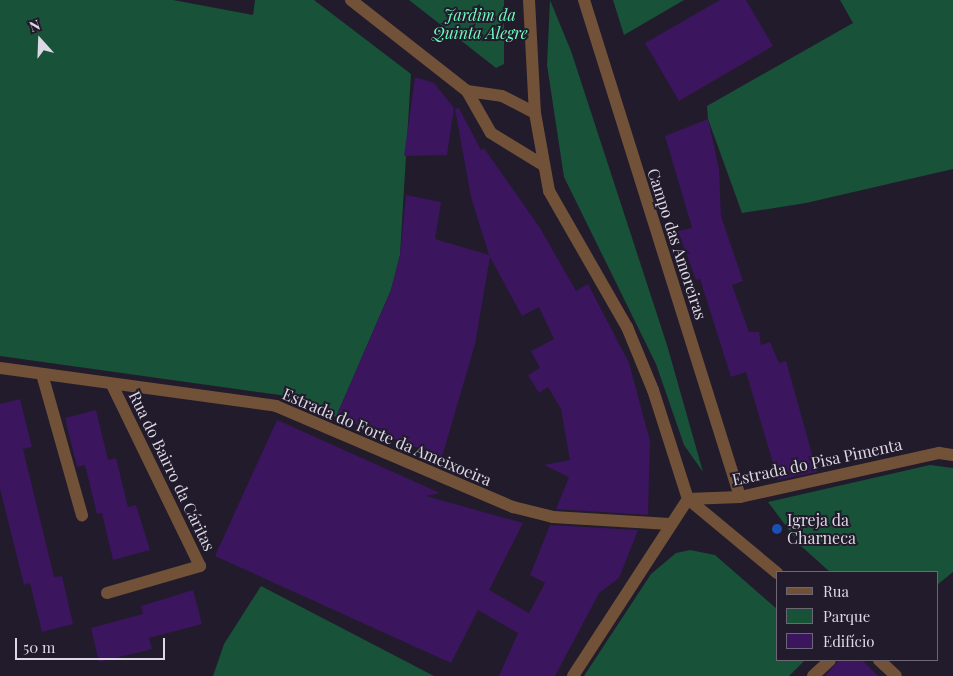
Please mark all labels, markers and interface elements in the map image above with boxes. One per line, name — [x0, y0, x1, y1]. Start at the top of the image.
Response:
park label: Jardim da Quinta Alegre — [432, 5, 528, 43]
north arrow — [15, 15, 65, 65]
text: N — [27, 15, 43, 36]
street label: Campo das Amoreiras — [643, 166, 711, 322]
street label: Estrada do Forte da Ameixoeira — [279, 384, 495, 490]
street label: Rua do Bairro da Cáritas — [125, 388, 219, 554]
street label: Estrada do Pisa Pimenta — [730, 435, 904, 489]
place label: Igreja da Charneca — [787, 510, 856, 548]
marker: Igreja da Charneca — [771, 523, 783, 535]
legend — [776, 571, 938, 661]
text: Rua — [823, 581, 849, 601]
text: Parque — [823, 606, 870, 626]
scale bar — [18, 628, 168, 660]
text: Edifício — [823, 631, 875, 651]
text: 50 m — [23, 637, 55, 657]

